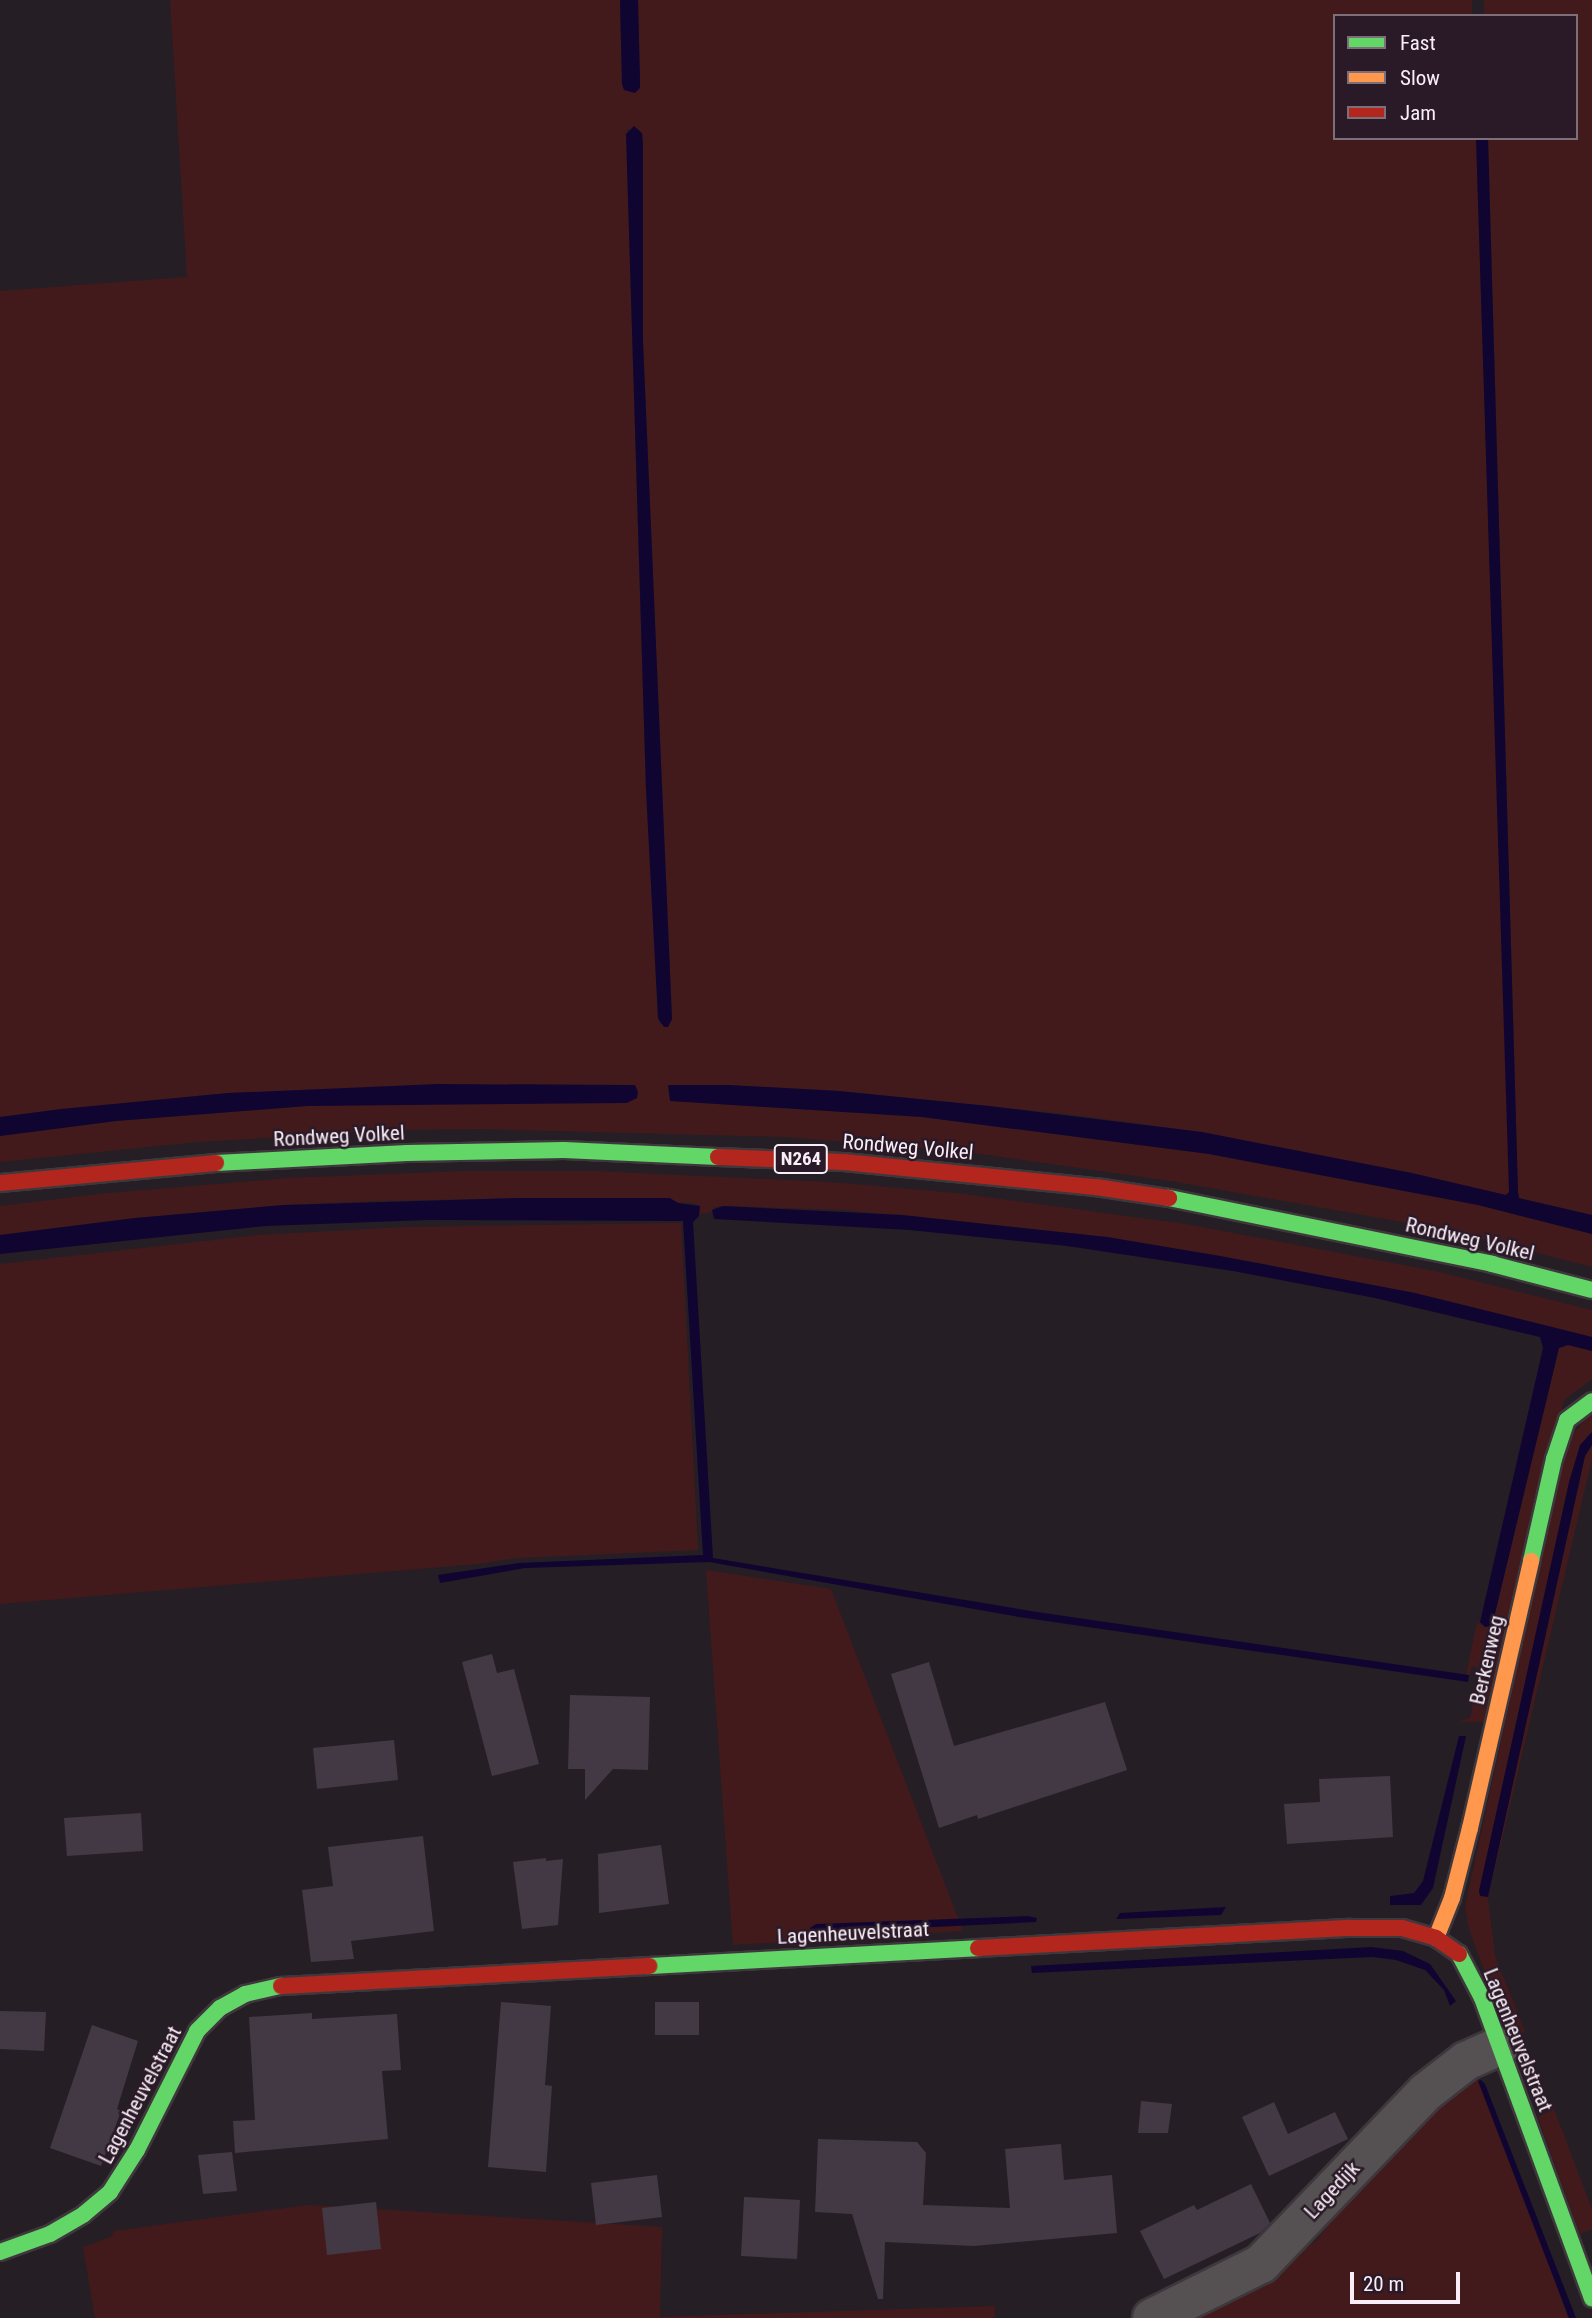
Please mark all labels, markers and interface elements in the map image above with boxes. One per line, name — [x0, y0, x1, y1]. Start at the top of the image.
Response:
legend — [1333, 14, 1578, 140]
text: Fast — [1400, 31, 1436, 55]
text: Slow — [1400, 66, 1440, 90]
text: Jam — [1400, 101, 1436, 125]
street label: Rondweg Volkel — [273, 1120, 405, 1152]
street label: Rondweg Volkel — [841, 1129, 975, 1165]
road number: N264 — [773, 1144, 829, 1175]
street label: Rondweg Volkel — [1403, 1212, 1537, 1266]
street label: Berkenweg — [1465, 1613, 1509, 1707]
street label: Lagenheuvelstraat — [776, 1916, 930, 1950]
street label: Lagenheuvelstraat — [1478, 1965, 1558, 2115]
street label: Lagenheuvelstraat — [93, 2022, 187, 2168]
street label: Lagedijk — [1299, 2156, 1365, 2224]
scale bar — [1354, 2258, 1464, 2302]
text: 20 m — [1363, 2272, 1404, 2296]

